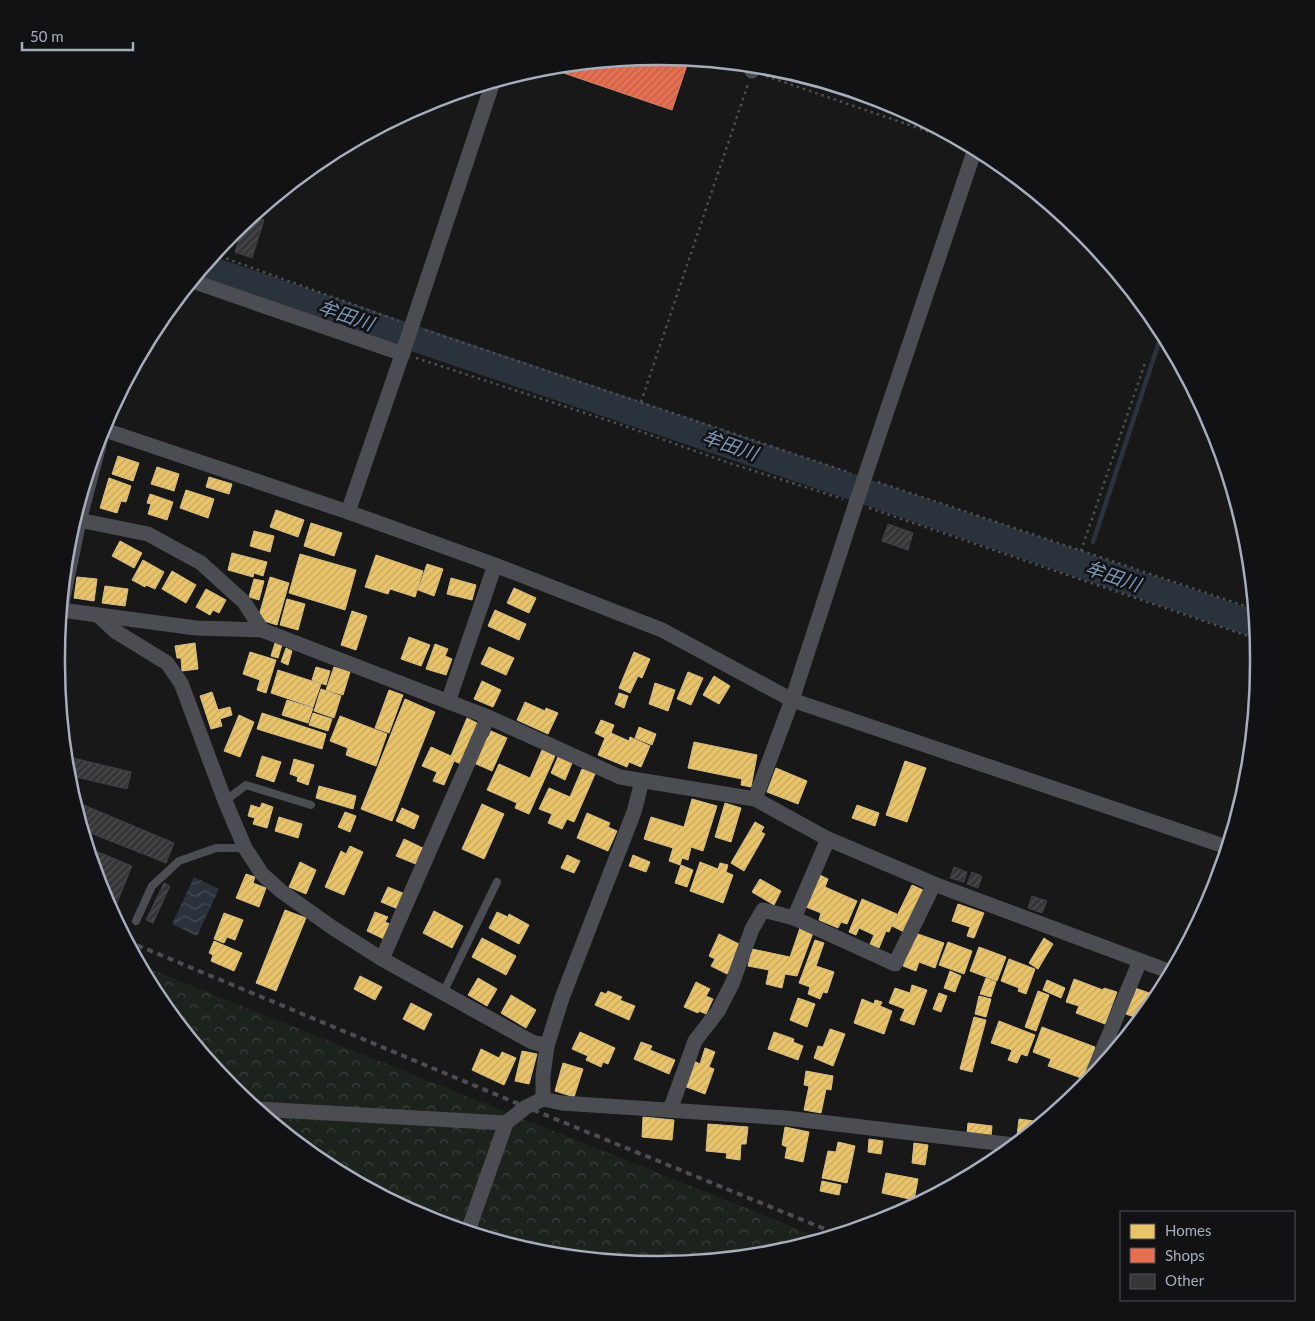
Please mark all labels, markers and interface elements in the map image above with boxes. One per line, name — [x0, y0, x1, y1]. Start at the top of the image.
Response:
scale bar — [22, 20, 134, 52]
text: 50 m — [30, 27, 64, 45]
water label: 牟田川 — [315, 294, 379, 335]
water label: 牟田川 — [699, 424, 763, 465]
water label: 牟田川 — [1082, 555, 1146, 596]
legend — [1120, 1211, 1295, 1301]
text: Homes — [1165, 1221, 1211, 1239]
text: Shops — [1165, 1246, 1205, 1264]
text: Other — [1165, 1271, 1205, 1289]

